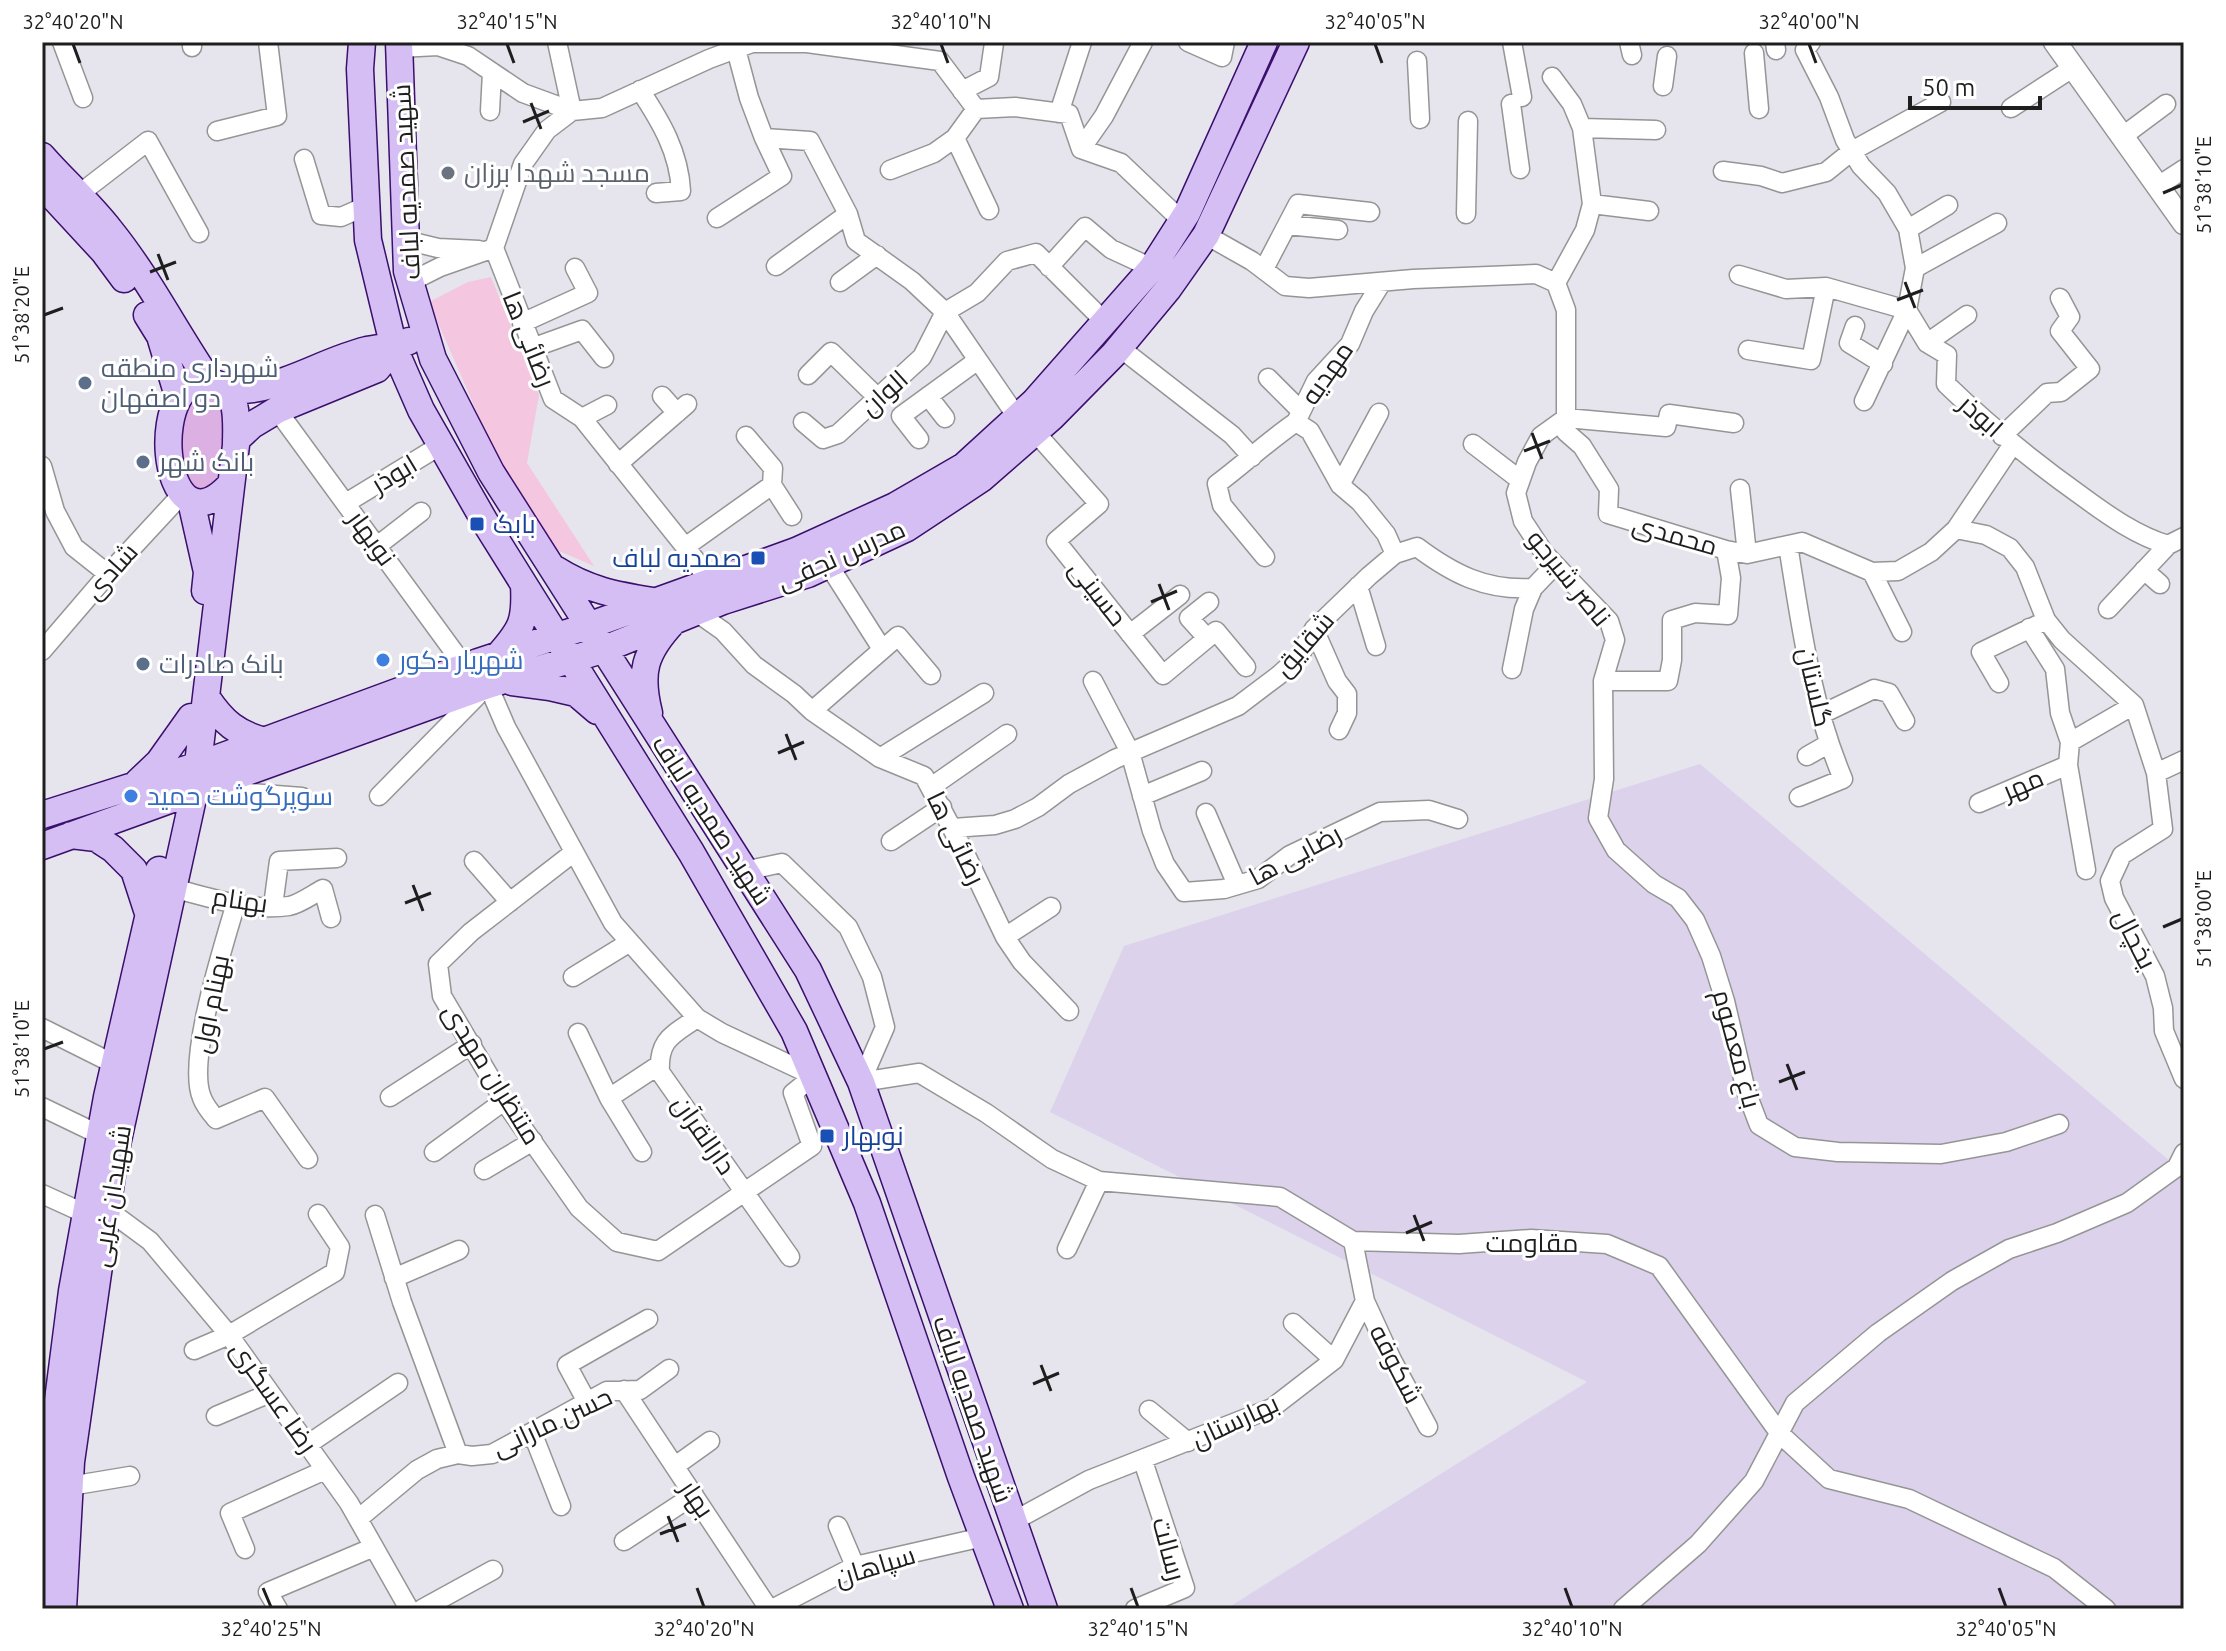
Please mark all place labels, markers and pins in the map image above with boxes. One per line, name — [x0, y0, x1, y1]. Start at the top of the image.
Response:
place label: مسجد شهدا برزان — [464, 158, 650, 189]
marker: مسجد شهدا برزان — [439, 164, 457, 182]
place label: شهرداری منطقه دو اصفهان — [101, 353, 279, 414]
marker: شهرداری منطقه دو اصفهان — [76, 374, 94, 392]
place label: بانک شهر — [157, 447, 254, 478]
marker: بانک شهر — [134, 453, 152, 471]
place label: بابک — [493, 509, 536, 538]
marker: بابک — [468, 515, 486, 533]
place label: صمدیه لباف — [612, 543, 742, 572]
marker: صمدیه لباف — [749, 549, 767, 567]
place label: شهریار دکور — [397, 645, 524, 676]
place label: بانک صادرات — [159, 649, 284, 679]
marker: شهریار دکور — [374, 651, 392, 669]
marker: بانک صادرات — [134, 655, 152, 673]
place label: سوپرگوشت حمید — [147, 781, 333, 813]
marker: سوپرگوشت حمید — [122, 787, 140, 805]
place label: نوبهار — [841, 1121, 904, 1152]
marker: نوبهار — [818, 1127, 836, 1145]

